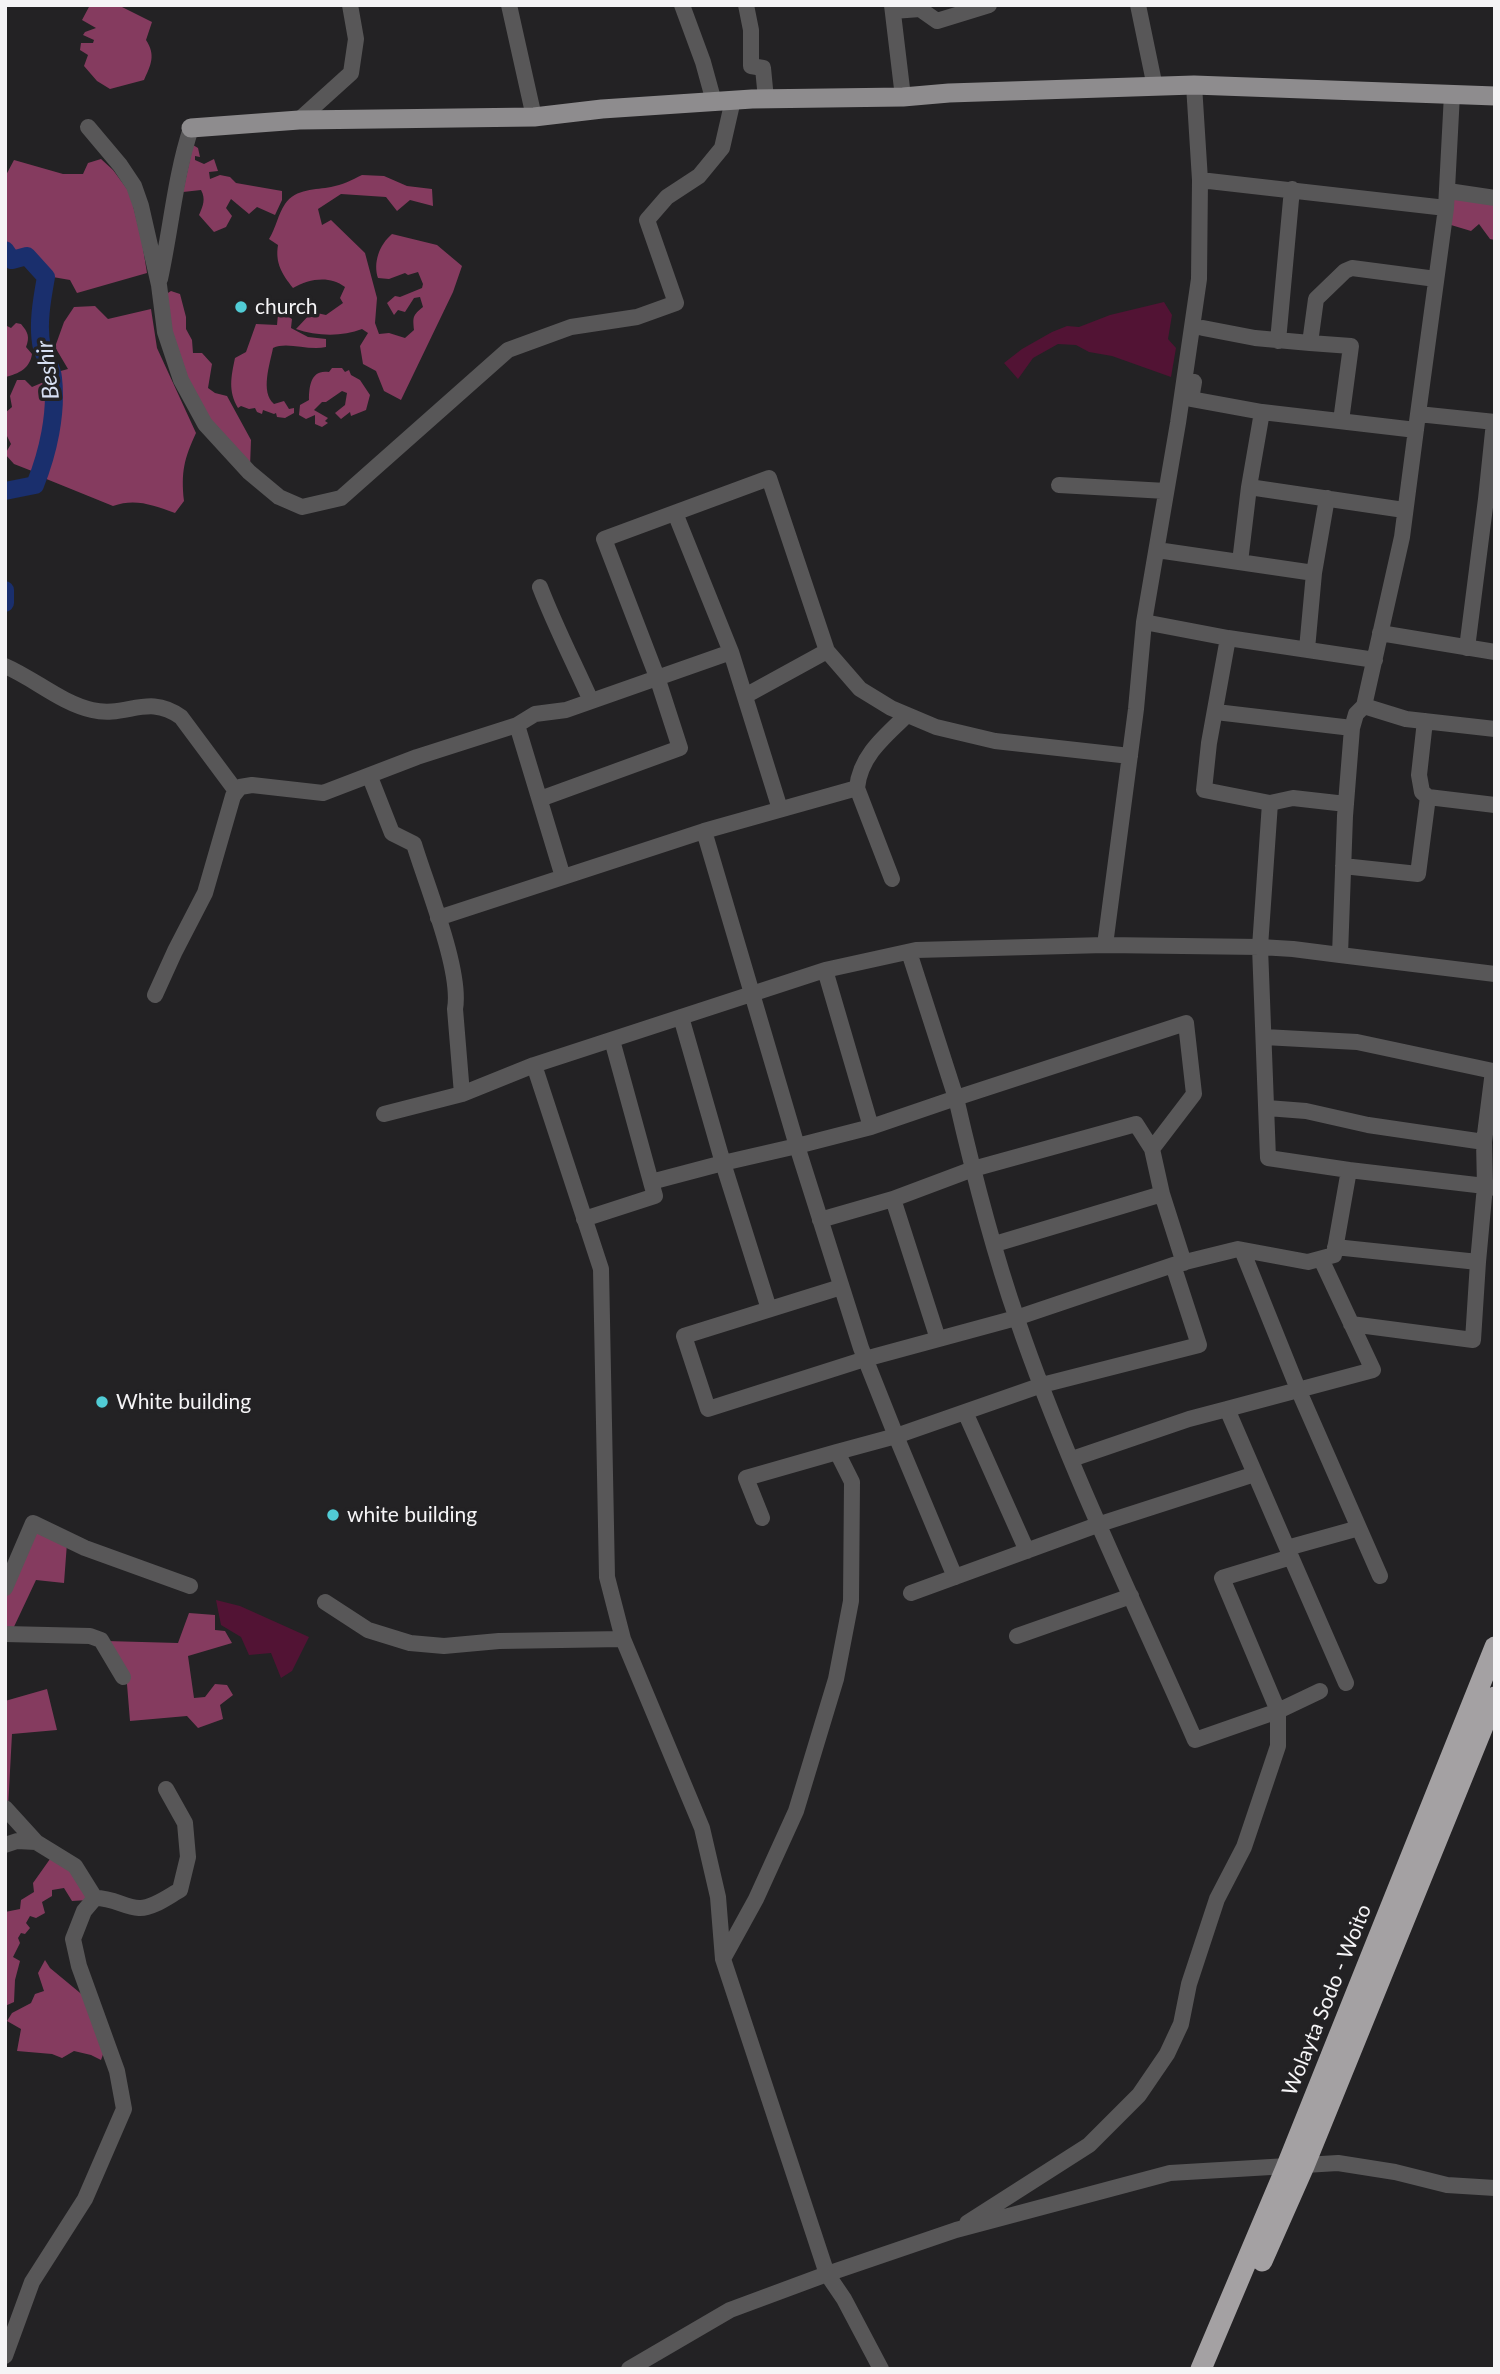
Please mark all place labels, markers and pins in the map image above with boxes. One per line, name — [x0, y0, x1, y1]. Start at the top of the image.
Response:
place label: church — [255, 294, 317, 320]
marker: church — [233, 299, 249, 315]
place label: White building — [116, 1389, 251, 1415]
marker: White building — [94, 1394, 110, 1410]
place label: white building — [347, 1502, 477, 1528]
marker: white building — [325, 1507, 341, 1523]

